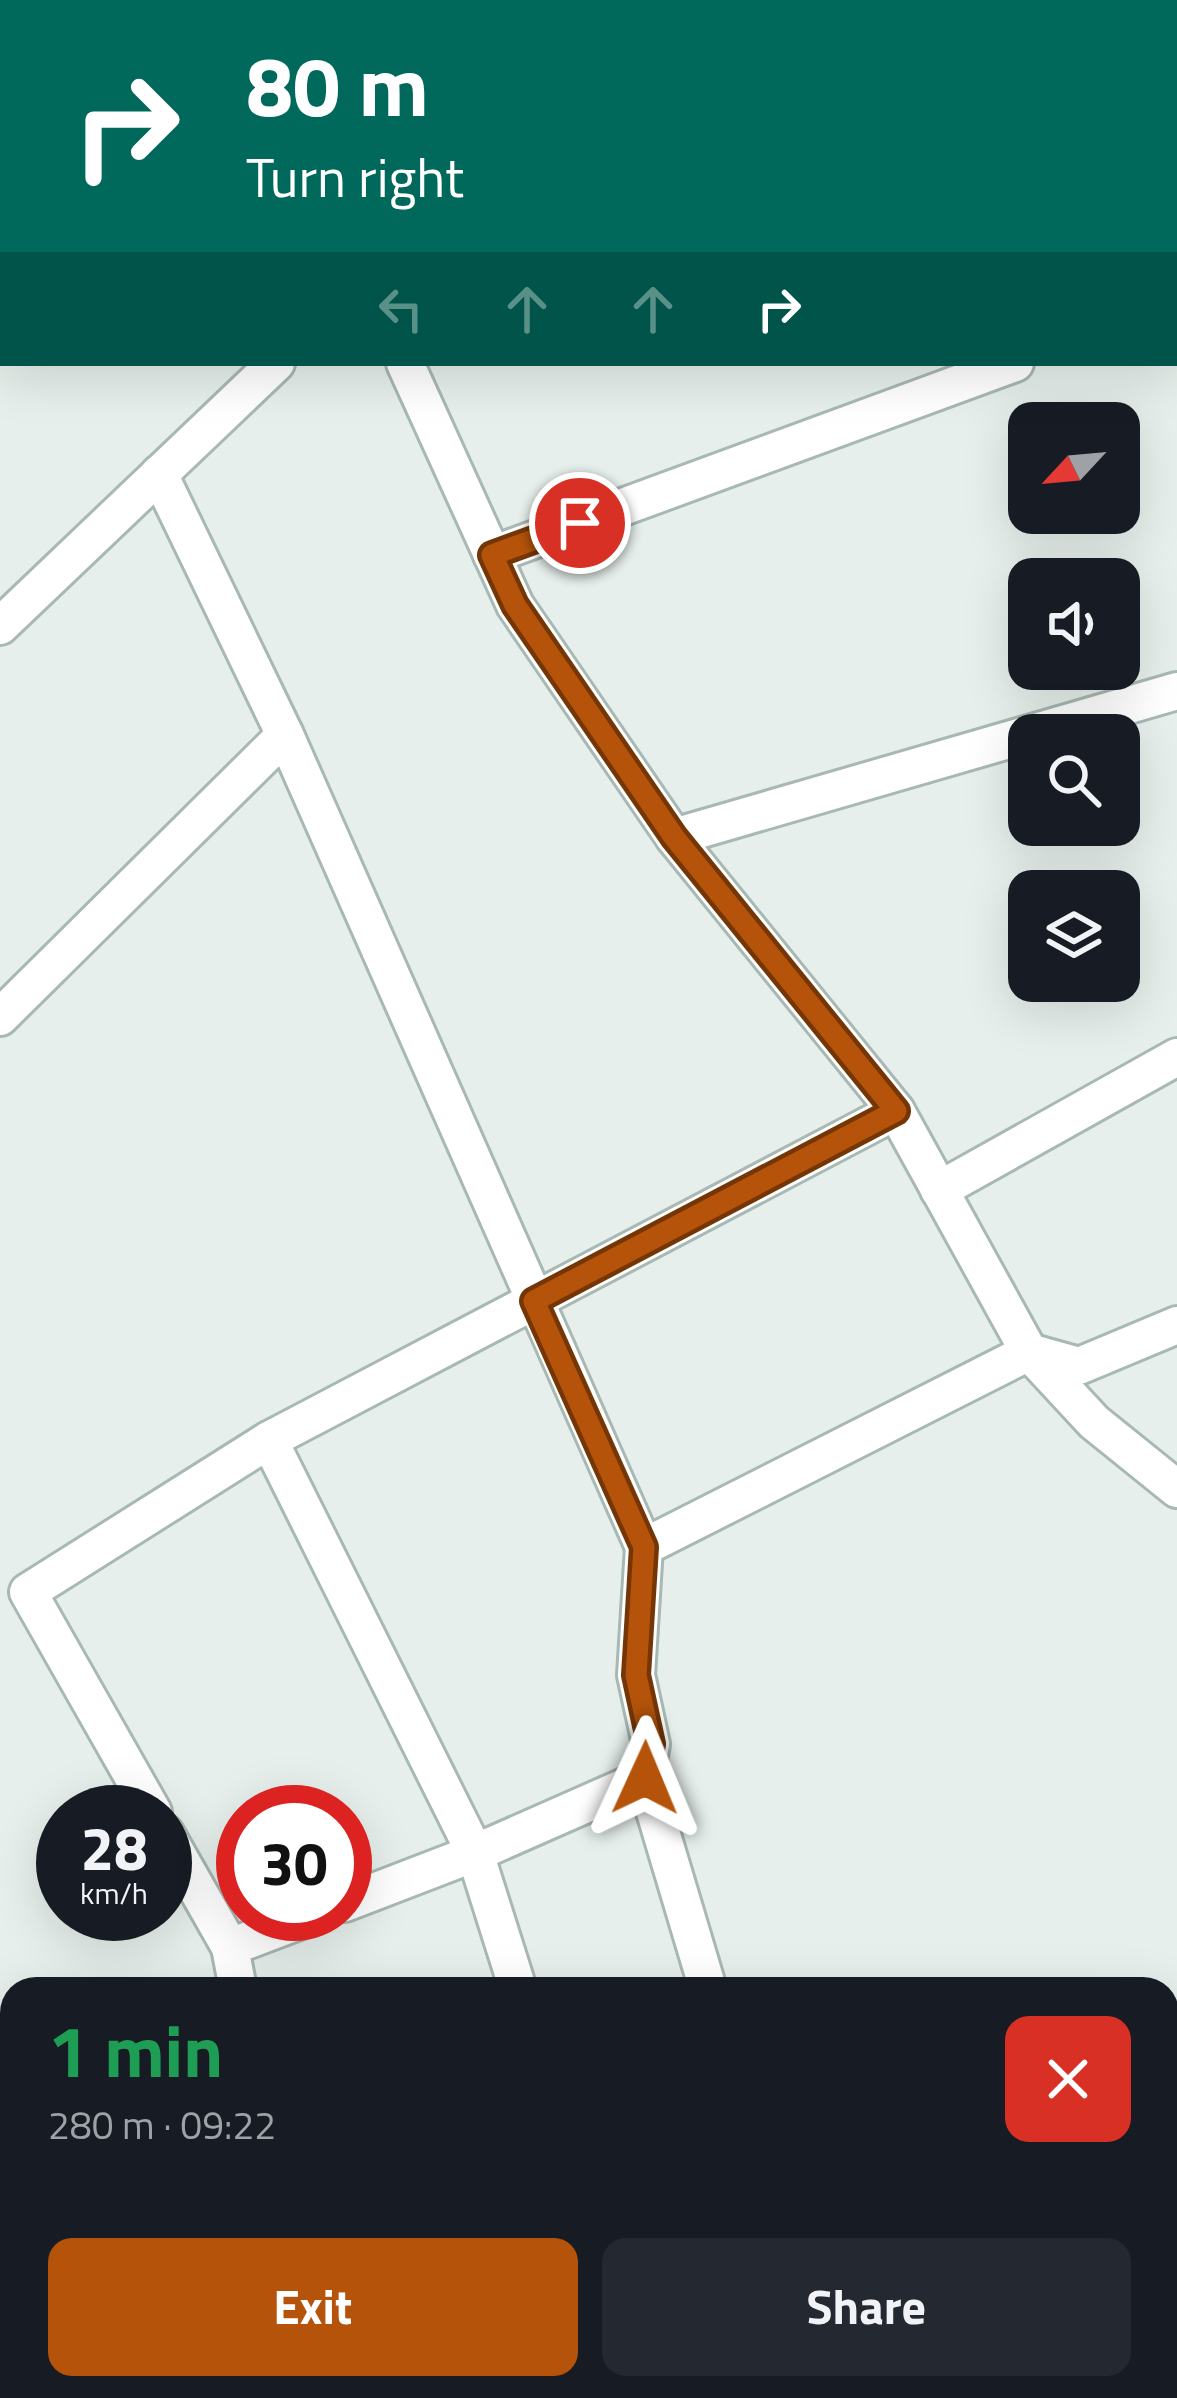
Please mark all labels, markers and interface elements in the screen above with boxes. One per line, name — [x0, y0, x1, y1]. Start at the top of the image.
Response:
text: 80 m — [246, 21, 429, 149]
icon: right — [48, 48, 204, 204]
text: Turn right — [246, 136, 464, 218]
icon: left — [368, 276, 434, 342]
icon: ahead — [494, 276, 560, 342]
icon: ahead — [620, 276, 686, 342]
icon: right — [746, 276, 812, 342]
north arrow — [1008, 402, 1140, 534]
map controls — [1008, 402, 1140, 1002]
pin — [529, 472, 631, 574]
icon: arrive — [547, 490, 613, 556]
button: sound — [1008, 558, 1140, 690]
button: search — [1008, 714, 1140, 846]
button: layers — [1008, 870, 1140, 1002]
position arrow — [582, 1715, 708, 1841]
speed limit sign: 30 — [216, 1785, 372, 1941]
text: 28 — [80, 1802, 148, 1893]
text: km/h — [80, 1870, 148, 1916]
text: 1 min — [48, 1995, 223, 2105]
button: close — [1005, 2016, 1131, 2142]
text: 280 m · 09:22 — [48, 2095, 276, 2154]
button: Exit — [48, 2238, 578, 2376]
button: Share — [602, 2238, 1131, 2376]

